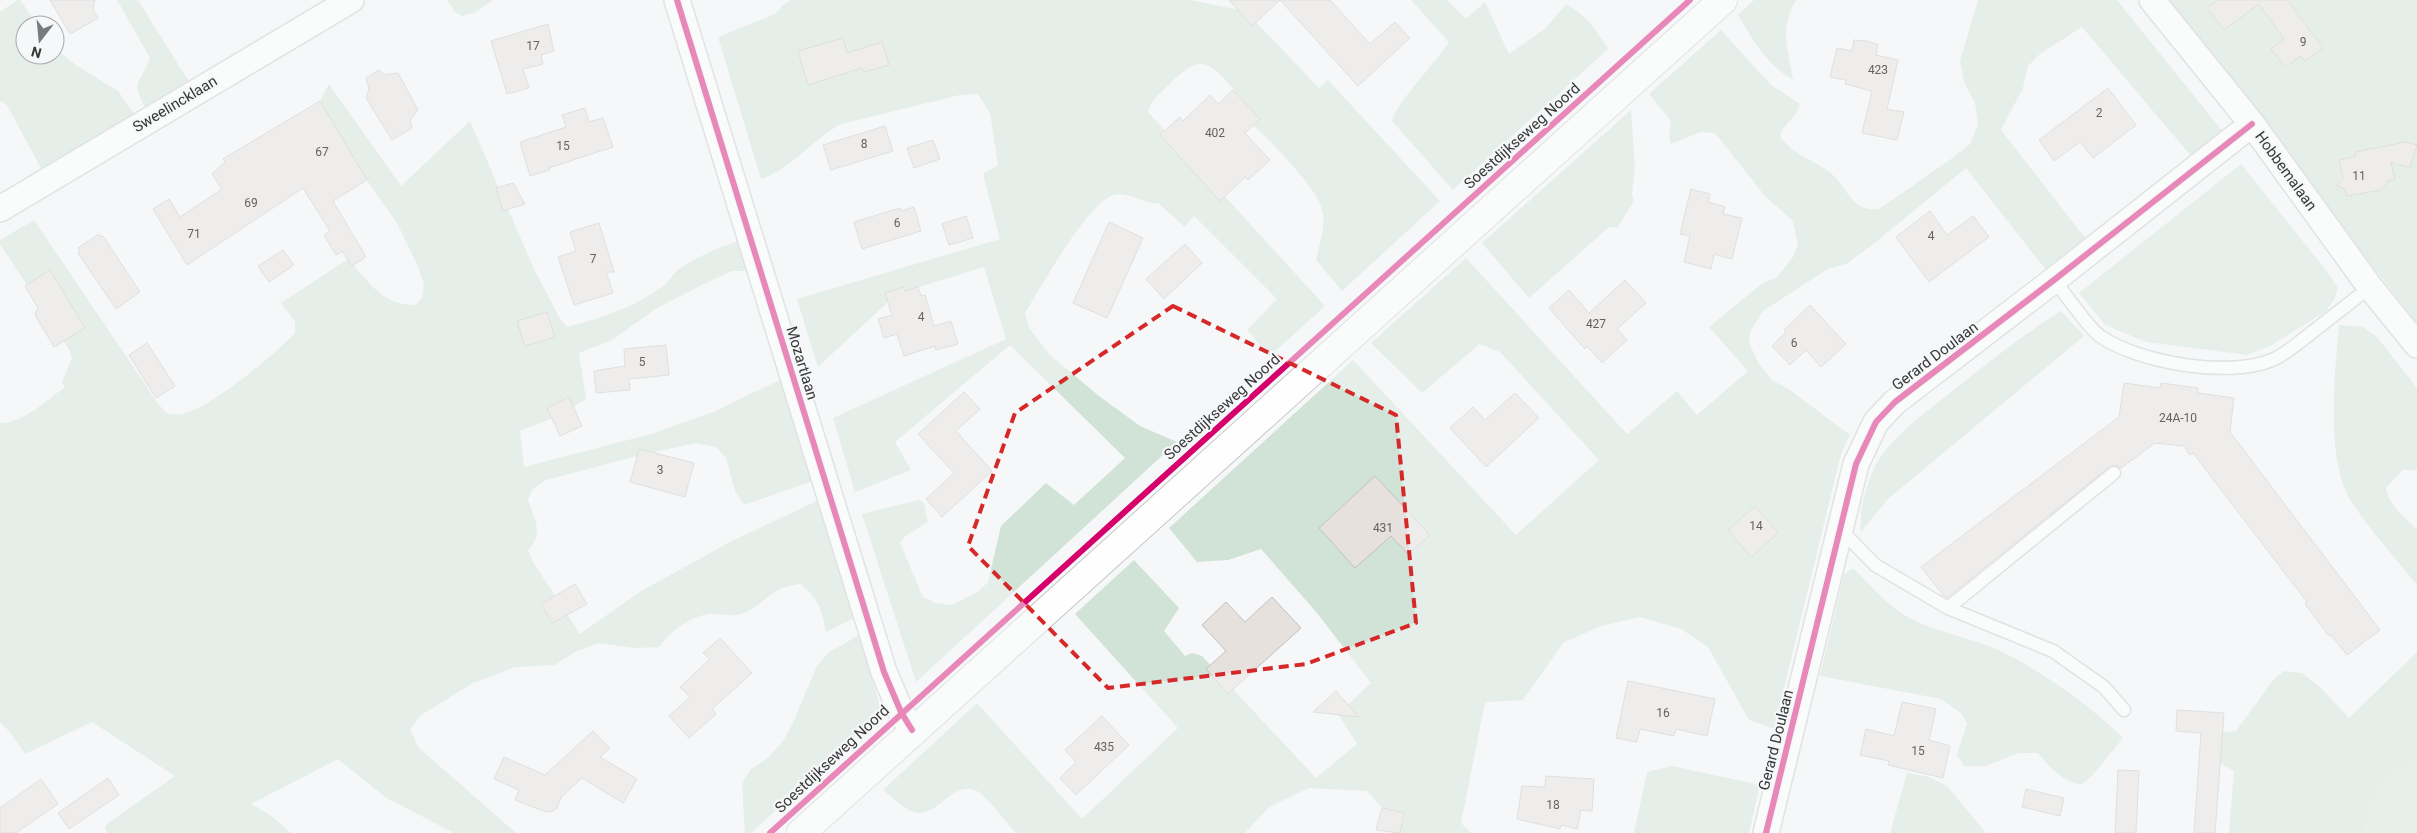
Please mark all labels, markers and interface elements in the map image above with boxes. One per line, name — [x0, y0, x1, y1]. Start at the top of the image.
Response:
north arrow — [15, 15, 65, 65]
house number: 9 — [2300, 35, 2306, 49]
house number: 17 — [526, 39, 540, 53]
text: N — [29, 43, 43, 62]
house number: 423 — [1868, 63, 1888, 77]
street label: Sweelincklaan — [129, 72, 221, 136]
street label: Soestdijkseweg Noord — [1460, 79, 1584, 193]
house number: 2 — [2096, 106, 2103, 120]
house number: 402 — [1205, 126, 1225, 140]
street label: Hobbemalaan — [2251, 128, 2321, 214]
house number: 8 — [861, 137, 868, 151]
house number: 15 — [556, 139, 570, 153]
house number: 67 — [315, 145, 329, 159]
house number: 11 — [2352, 169, 2366, 183]
house number: 69 — [244, 196, 258, 210]
house number: 6 — [894, 216, 901, 230]
house number: 71 — [187, 227, 201, 241]
house number: 4 — [1928, 229, 1935, 243]
house number: 7 — [590, 252, 597, 266]
house number: 4 — [918, 310, 925, 324]
house number: 427 — [1586, 317, 1606, 331]
street label: Gerard Doulaan — [1888, 318, 1982, 394]
street label: Mozartlaan — [782, 324, 822, 402]
house number: 6 — [1791, 336, 1798, 350]
street label: Soestdijkseweg Noord — [1160, 350, 1284, 464]
house number: 5 — [639, 355, 646, 369]
house number: 24A-10 — [2159, 411, 2197, 425]
house number: 3 — [657, 463, 663, 477]
house number: 14 — [1749, 519, 1763, 533]
house number: 431 — [1373, 521, 1393, 535]
street label: Gerard Doulaan — [1755, 688, 1797, 792]
street label: Soestdijkseweg Noord — [771, 701, 893, 817]
house number: 16 — [1656, 706, 1670, 720]
house number: 435 — [1094, 740, 1114, 754]
house number: 15 — [1911, 744, 1925, 758]
house number: 18 — [1546, 798, 1560, 812]

